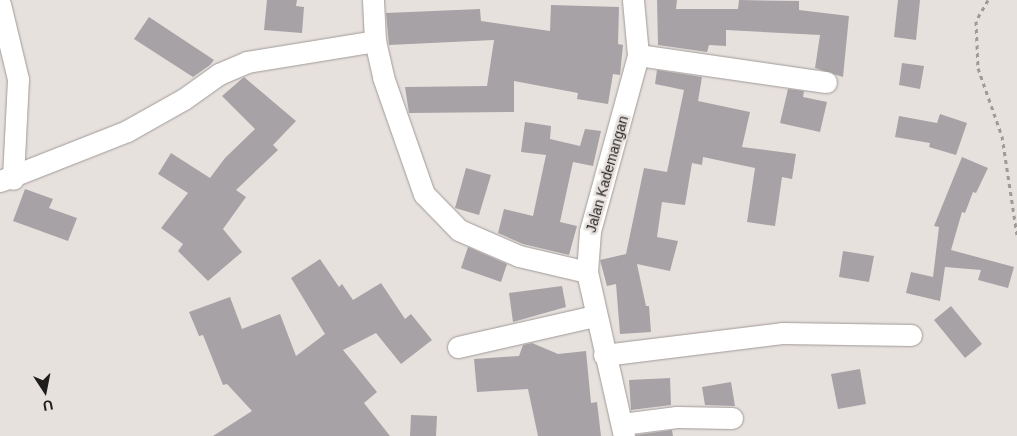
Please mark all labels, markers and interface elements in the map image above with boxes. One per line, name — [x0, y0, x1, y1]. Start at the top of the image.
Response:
street label: Jalan Kademangan — [582, 114, 632, 234]
north arrow — [20, 366, 70, 416]
text: U — [41, 397, 54, 415]

